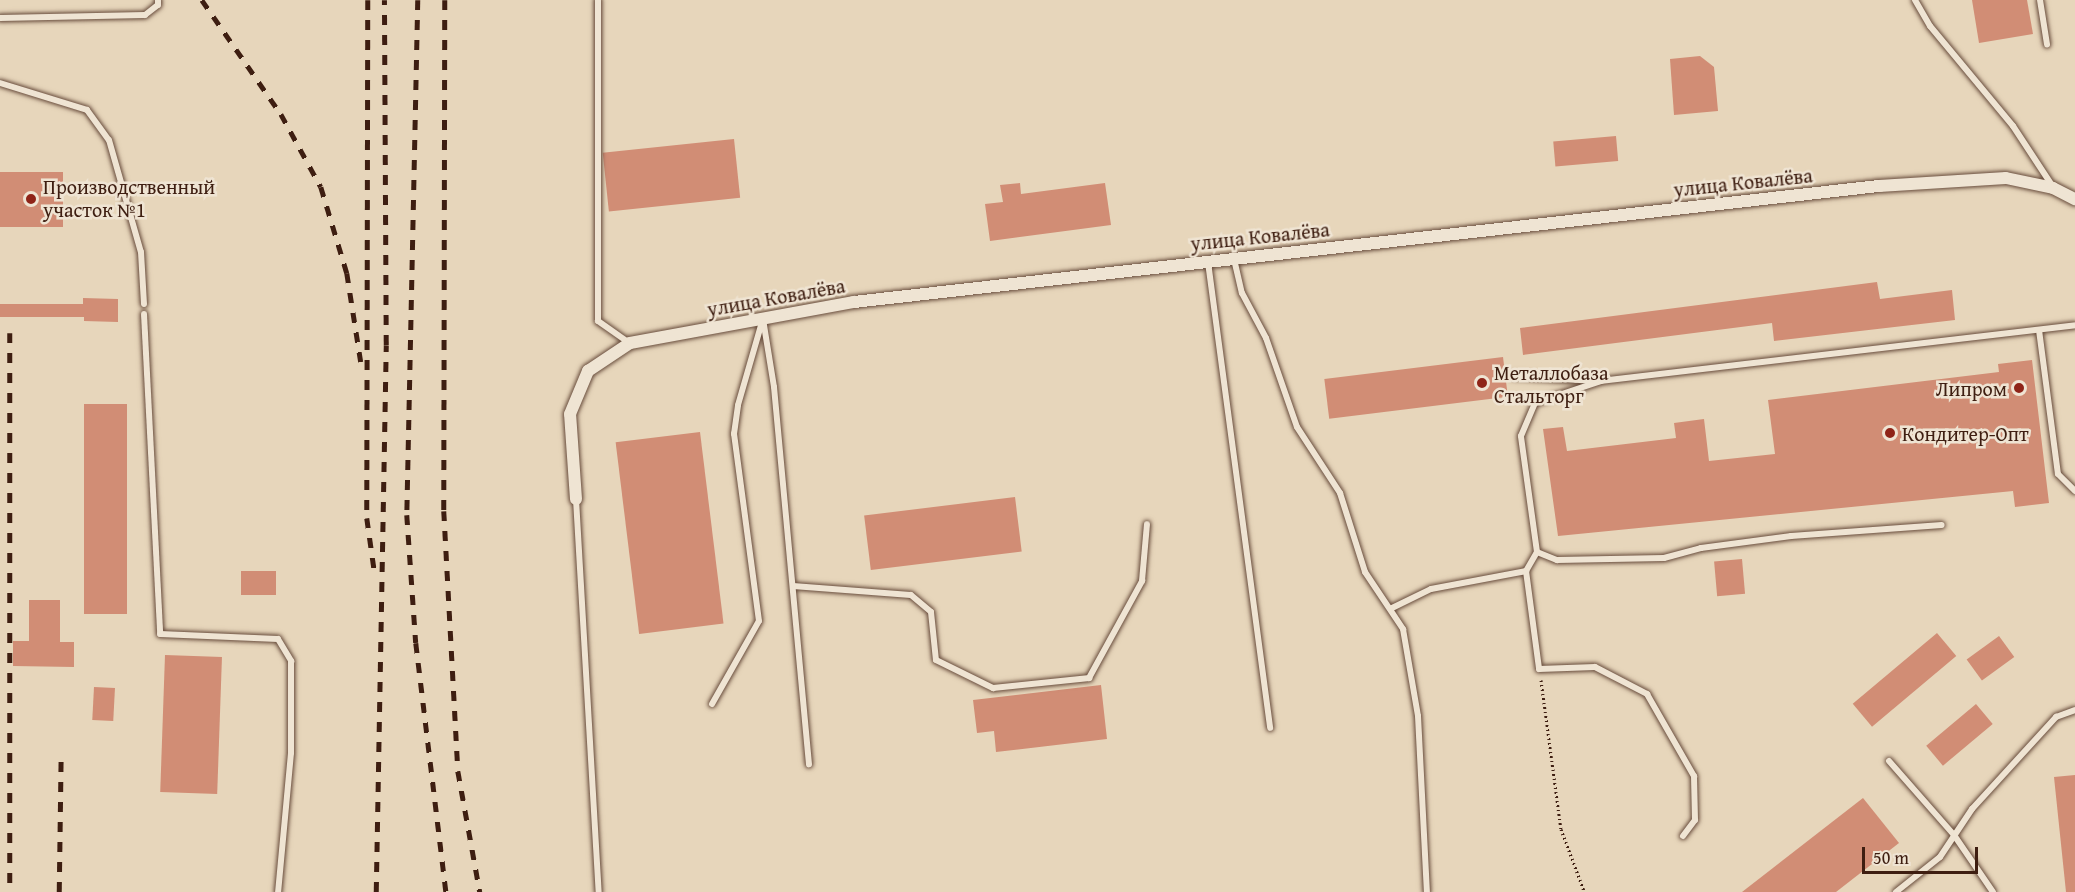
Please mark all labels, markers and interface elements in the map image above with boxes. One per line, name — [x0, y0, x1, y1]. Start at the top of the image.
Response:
street label: улица Ковалёва — [1672, 163, 1814, 201]
place label: Производственный участок №1 — [43, 175, 215, 222]
marker: Производственный участок №1 — [24, 192, 38, 206]
street label: улица Ковалёва — [1189, 217, 1331, 255]
street label: улица Ковалёва — [705, 273, 847, 321]
place label: Металлобаза Стальторг — [1494, 360, 1608, 407]
marker: Металлобаза Стальторг — [1475, 376, 1489, 390]
place label: Липром — [1936, 376, 2007, 400]
marker: Липром — [2012, 381, 2026, 395]
place label: Кондитер-Опт — [1902, 421, 2029, 445]
marker: Кондитер-Опт — [1883, 426, 1897, 440]
scale bar — [1865, 835, 1980, 873]
text: 50 m — [1873, 844, 1909, 871]

